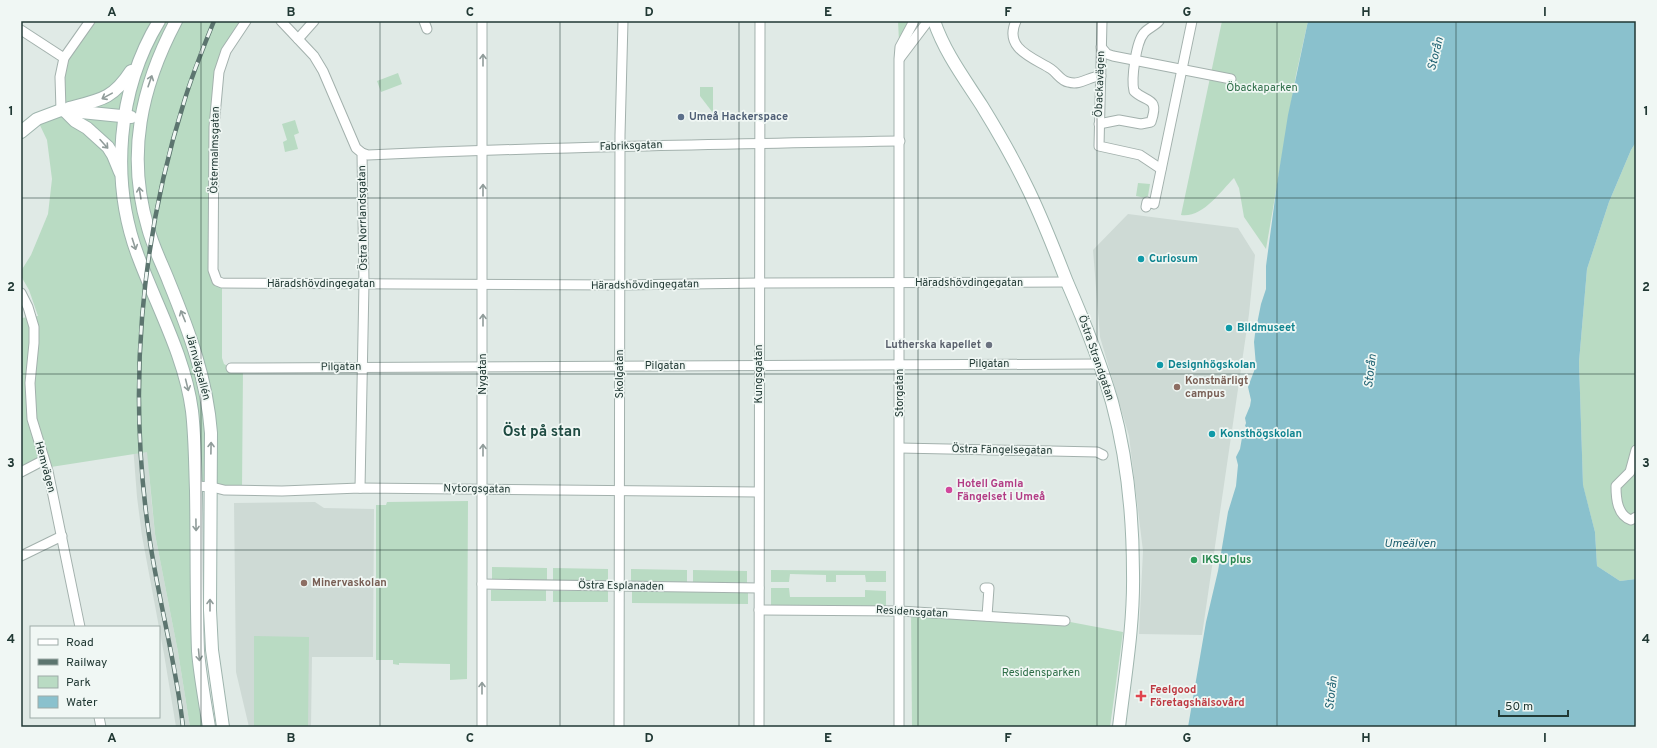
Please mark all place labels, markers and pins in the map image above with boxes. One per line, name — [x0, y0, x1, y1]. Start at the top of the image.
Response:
place label: Umeå Hackerspace — [689, 110, 788, 124]
marker: Umeå Hackerspace — [676, 112, 686, 122]
place label: Curiosum — [1149, 252, 1198, 266]
marker: Curiosum — [1136, 254, 1146, 264]
place label: Bildmuseet — [1237, 321, 1295, 335]
marker: Bildmuseet — [1224, 323, 1234, 333]
place label: Lutherska kapellet — [885, 338, 981, 352]
marker: Lutherska kapellet — [984, 340, 994, 350]
place label: Designhögskolan — [1168, 358, 1256, 372]
marker: Designhögskolan — [1155, 360, 1165, 370]
place label: Konstnärligt campus — [1185, 374, 1248, 401]
marker: Konstnärligt campus — [1172, 382, 1182, 392]
place label: Konsthögskolan — [1220, 427, 1302, 441]
marker: Konsthögskolan — [1207, 429, 1217, 439]
place label: Hotell Gamla Fängelset i Umeå — [957, 477, 1045, 504]
marker: Hotell Gamla Fängelset i Umeå — [944, 485, 954, 495]
place label: IKSU plus — [1202, 553, 1252, 567]
marker: IKSU plus — [1189, 555, 1199, 565]
place label: Minervaskolan — [312, 576, 387, 590]
marker: Minervaskolan — [299, 578, 309, 588]
place label: Feelgood Företagshälsovård — [1150, 683, 1245, 710]
marker: Feelgood Företagshälsovård — [1135, 690, 1147, 702]

